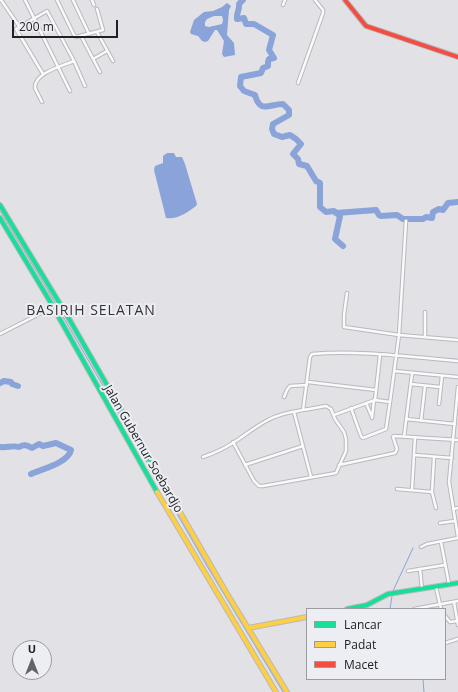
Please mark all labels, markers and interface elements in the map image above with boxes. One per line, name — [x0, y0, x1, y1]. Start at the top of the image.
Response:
scale bar — [14, 12, 120, 38]
text: 200 m — [19, 18, 54, 35]
district label: BASIRIH SELATAN — [26, 303, 156, 319]
street label: Jalan Gubernur Soebardjo — [101, 383, 185, 515]
legend — [306, 608, 446, 680]
text: Lancar — [344, 616, 382, 633]
text: Padat — [344, 636, 376, 653]
north arrow — [12, 640, 52, 680]
text: U — [28, 641, 36, 656]
text: Macet — [344, 656, 378, 673]

